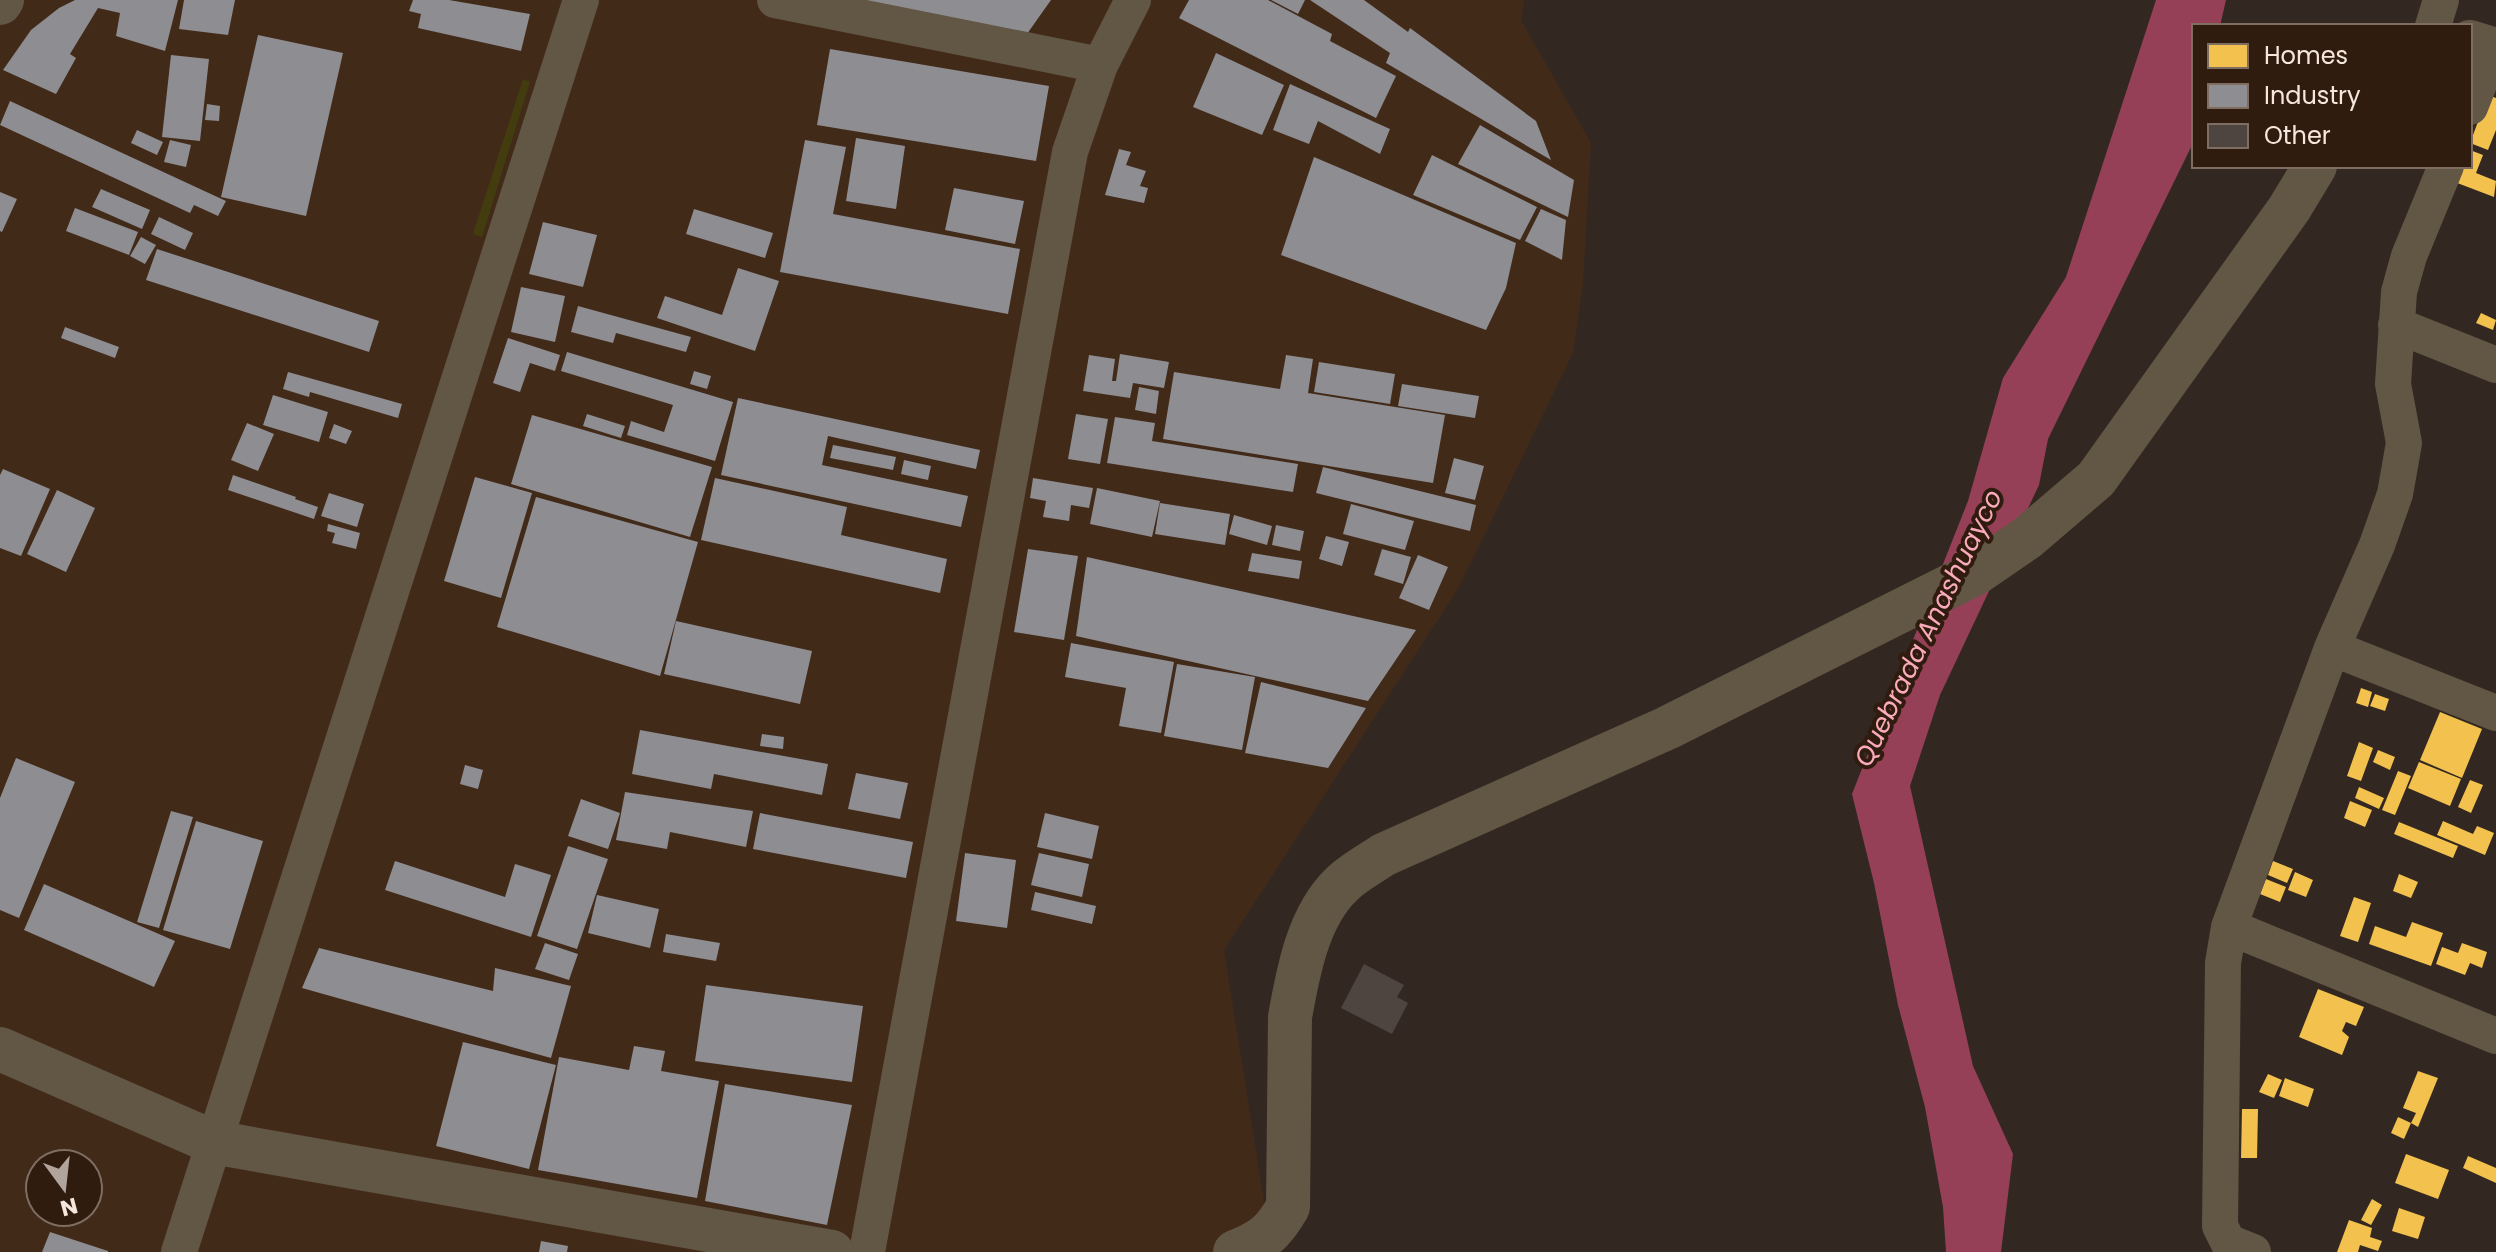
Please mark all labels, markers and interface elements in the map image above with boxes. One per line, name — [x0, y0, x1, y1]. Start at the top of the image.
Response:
legend — [2192, 24, 2472, 168]
text: Homes — [2264, 39, 2348, 72]
text: Industry — [2264, 79, 2361, 112]
text: Other — [2264, 119, 2331, 152]
water label: Quebrada Anashuayco — [1845, 483, 2011, 773]
north arrow — [24, 1148, 104, 1228]
text: N — [57, 1190, 81, 1224]

